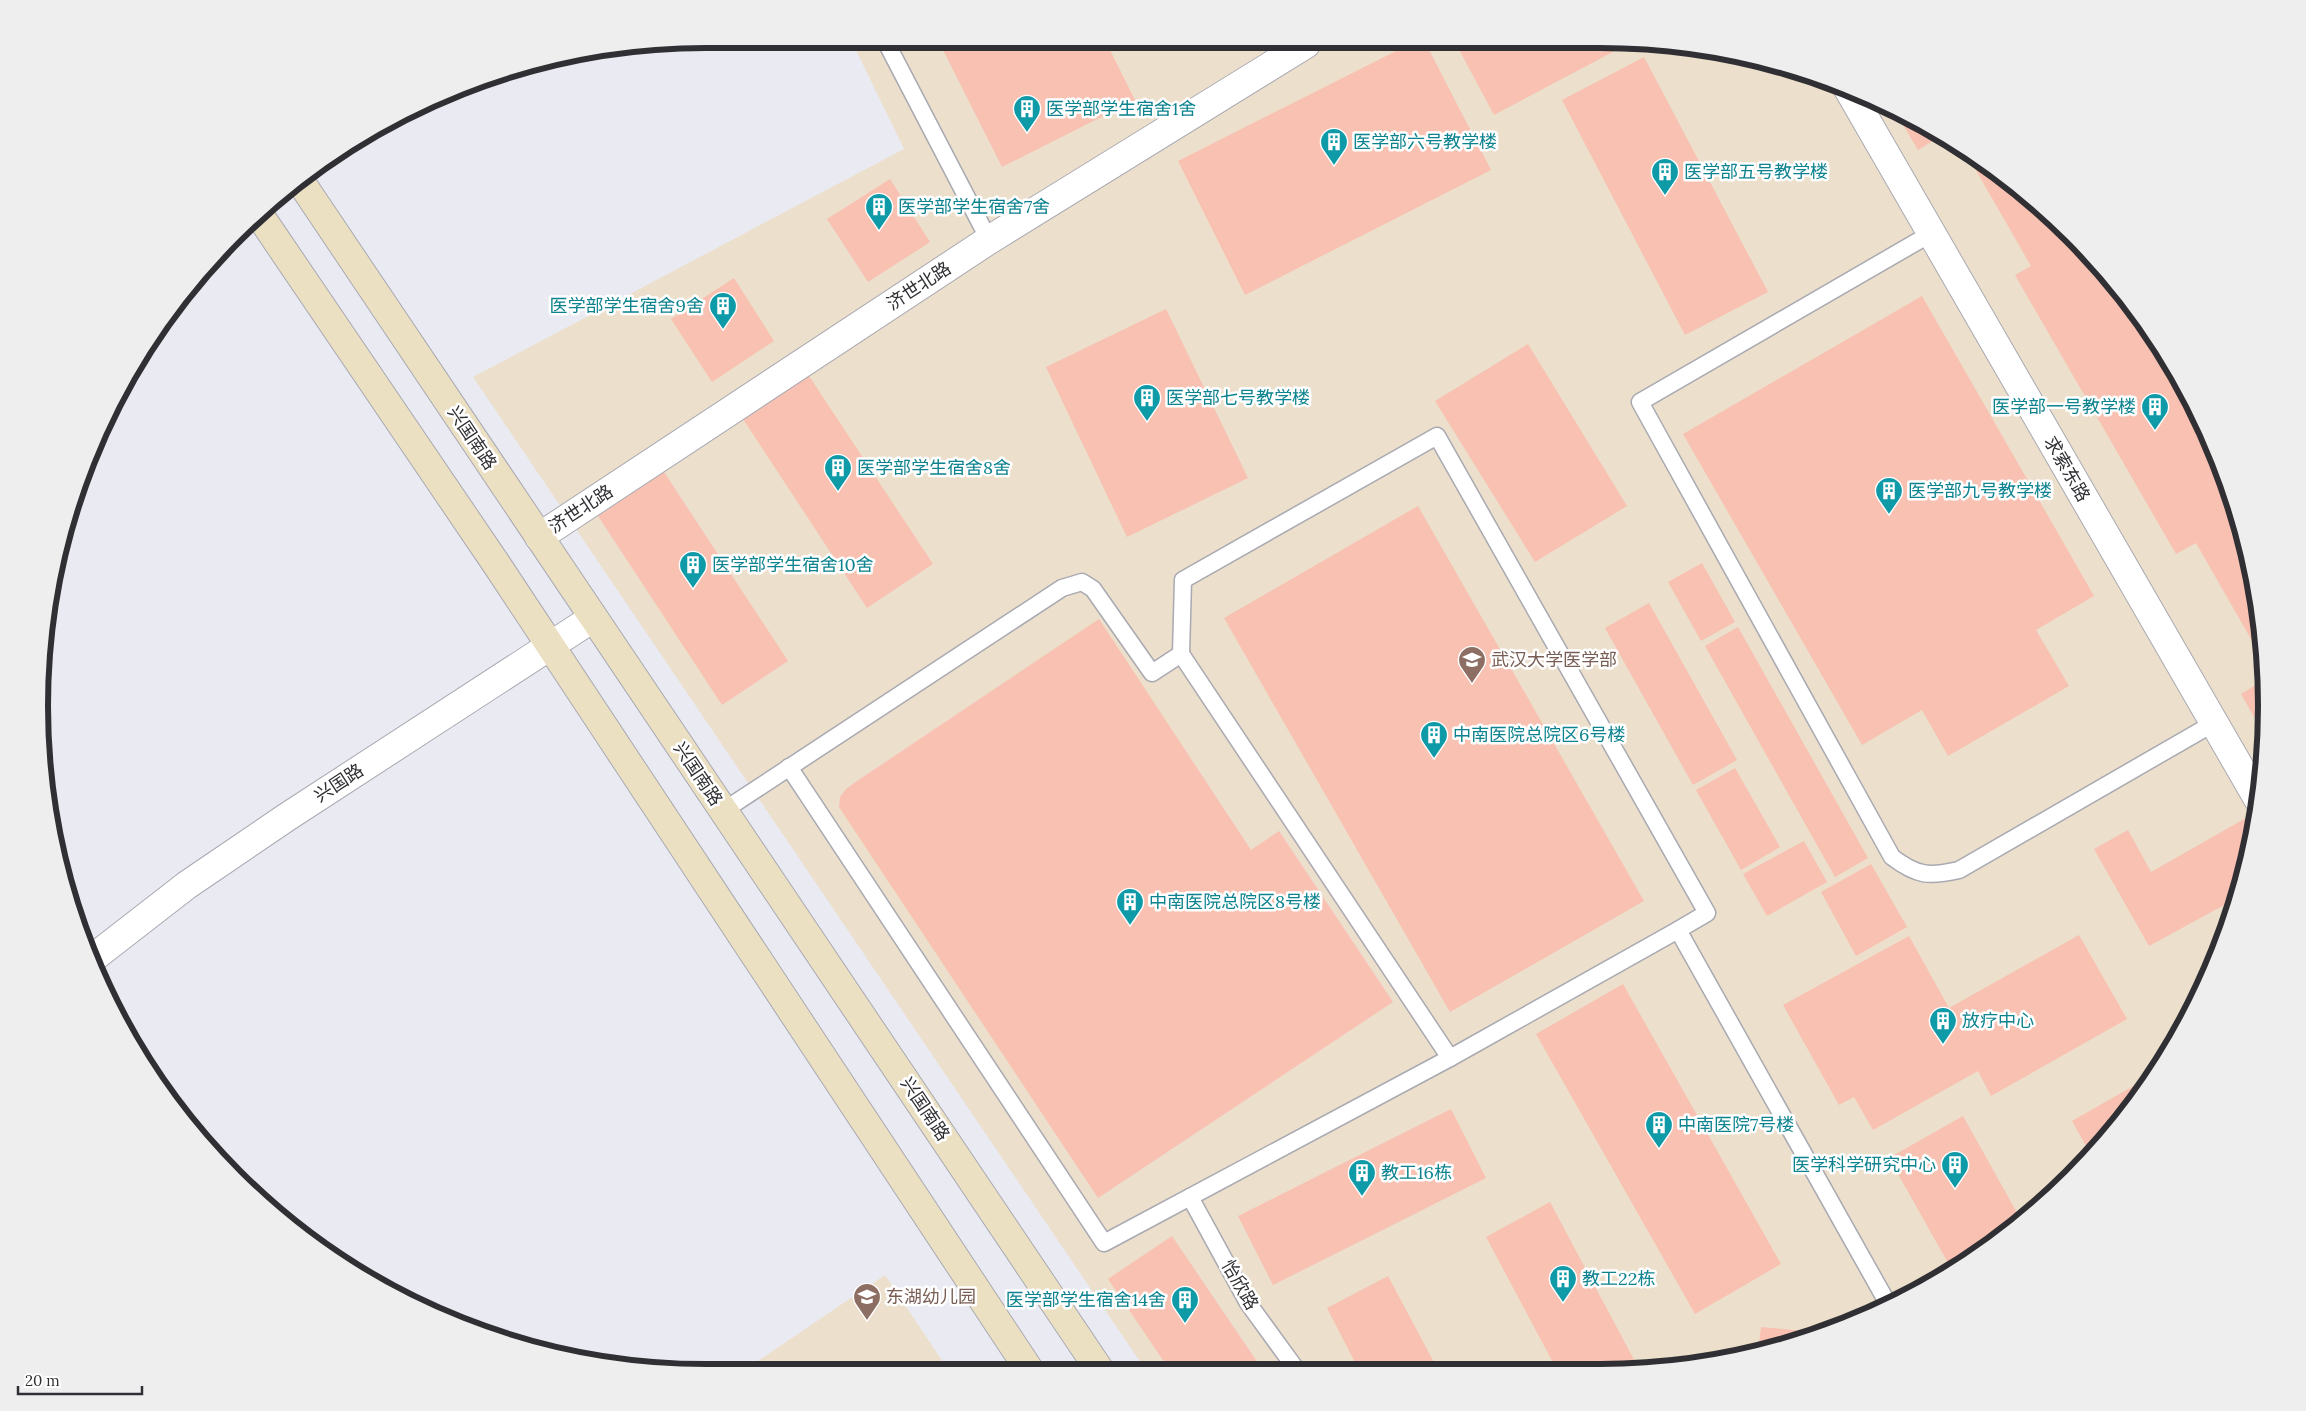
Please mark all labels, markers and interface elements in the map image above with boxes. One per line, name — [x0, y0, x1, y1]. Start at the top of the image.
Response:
building icon: 医学部学生宿舍1舍 — [1012, 94, 1042, 133]
place label: 医学部学生宿舍1舍 — [1046, 97, 1197, 120]
building icon: 医学部六号教学楼 — [1319, 127, 1349, 166]
place label: 医学部六号教学楼 — [1353, 130, 1497, 153]
building icon: 医学部五号教学楼 — [1650, 157, 1680, 196]
place label: 医学部五号教学楼 — [1684, 160, 1828, 183]
building icon: 医学部学生宿舍7舍 — [864, 192, 894, 231]
place label: 医学部学生宿舍7舍 — [898, 195, 1050, 218]
street label: 济世北路 — [882, 256, 955, 315]
building icon: 医学部学生宿舍9舍 — [708, 291, 738, 330]
place label: 医学部学生宿舍9舍 — [550, 294, 704, 317]
building icon: 医学部七号教学楼 — [1132, 383, 1162, 422]
place label: 医学部七号教学楼 — [1166, 386, 1310, 409]
building icon: 医学部一号教学楼 — [2140, 392, 2170, 431]
place label: 医学部一号教学楼 — [1992, 395, 2136, 418]
street label: 兴国南路 — [443, 401, 502, 474]
street label: 求索东路 — [2039, 432, 2095, 506]
building icon: 医学部学生宿舍8舍 — [823, 453, 853, 492]
place label: 医学部学生宿舍8舍 — [857, 456, 1011, 479]
building icon: 医学部九号教学楼 — [1874, 476, 1904, 515]
street label: 济世北路 — [544, 479, 617, 538]
place label: 医学部九号教学楼 — [1908, 479, 2052, 502]
building icon: 医学部学生宿舍10舍 — [678, 550, 708, 589]
place label: 医学部学生宿舍10舍 — [712, 553, 874, 576]
school or university icon: 武汉大学医学部 — [1457, 645, 1487, 684]
place label: 武汉大学医学部 — [1491, 648, 1617, 671]
building icon: 中南医院总院区6号楼 — [1419, 720, 1449, 759]
place label: 中南医院总院区6号楼 — [1453, 723, 1625, 746]
street label: 兴国南路 — [669, 737, 728, 810]
street label: 兴国路 — [310, 758, 368, 807]
building icon: 中南医院总院区8号楼 — [1115, 887, 1145, 926]
place label: 中南医院总院区8号楼 — [1149, 890, 1321, 913]
building icon: 放疗中心 — [1928, 1006, 1958, 1045]
place label: 放疗中心 — [1962, 1009, 2034, 1032]
street label: 兴国南路 — [896, 1072, 955, 1145]
building icon: 中南医院7号楼 — [1644, 1110, 1674, 1149]
place label: 中南医院7号楼 — [1678, 1113, 1794, 1136]
building icon: 医学科学研究中心 — [1940, 1150, 1970, 1189]
place label: 医学科学研究中心 — [1792, 1153, 1936, 1176]
building icon: 教工16栋 — [1347, 1158, 1377, 1197]
place label: 教工16栋 — [1381, 1161, 1452, 1184]
street label: 怡欣路 — [1217, 1256, 1264, 1314]
building icon: 教工22栋 — [1548, 1264, 1578, 1303]
place label: 教工22栋 — [1582, 1267, 1655, 1290]
school or university icon: 东湖幼儿园 — [852, 1282, 882, 1321]
place label: 东湖幼儿园 — [886, 1285, 976, 1308]
building icon: 医学部学生宿舍14舍 — [1170, 1285, 1200, 1324]
place label: 医学部学生宿舍14舍 — [1006, 1288, 1166, 1311]
scale bar — [18, 1364, 141, 1396]
text: 20 m — [25, 1371, 60, 1390]

